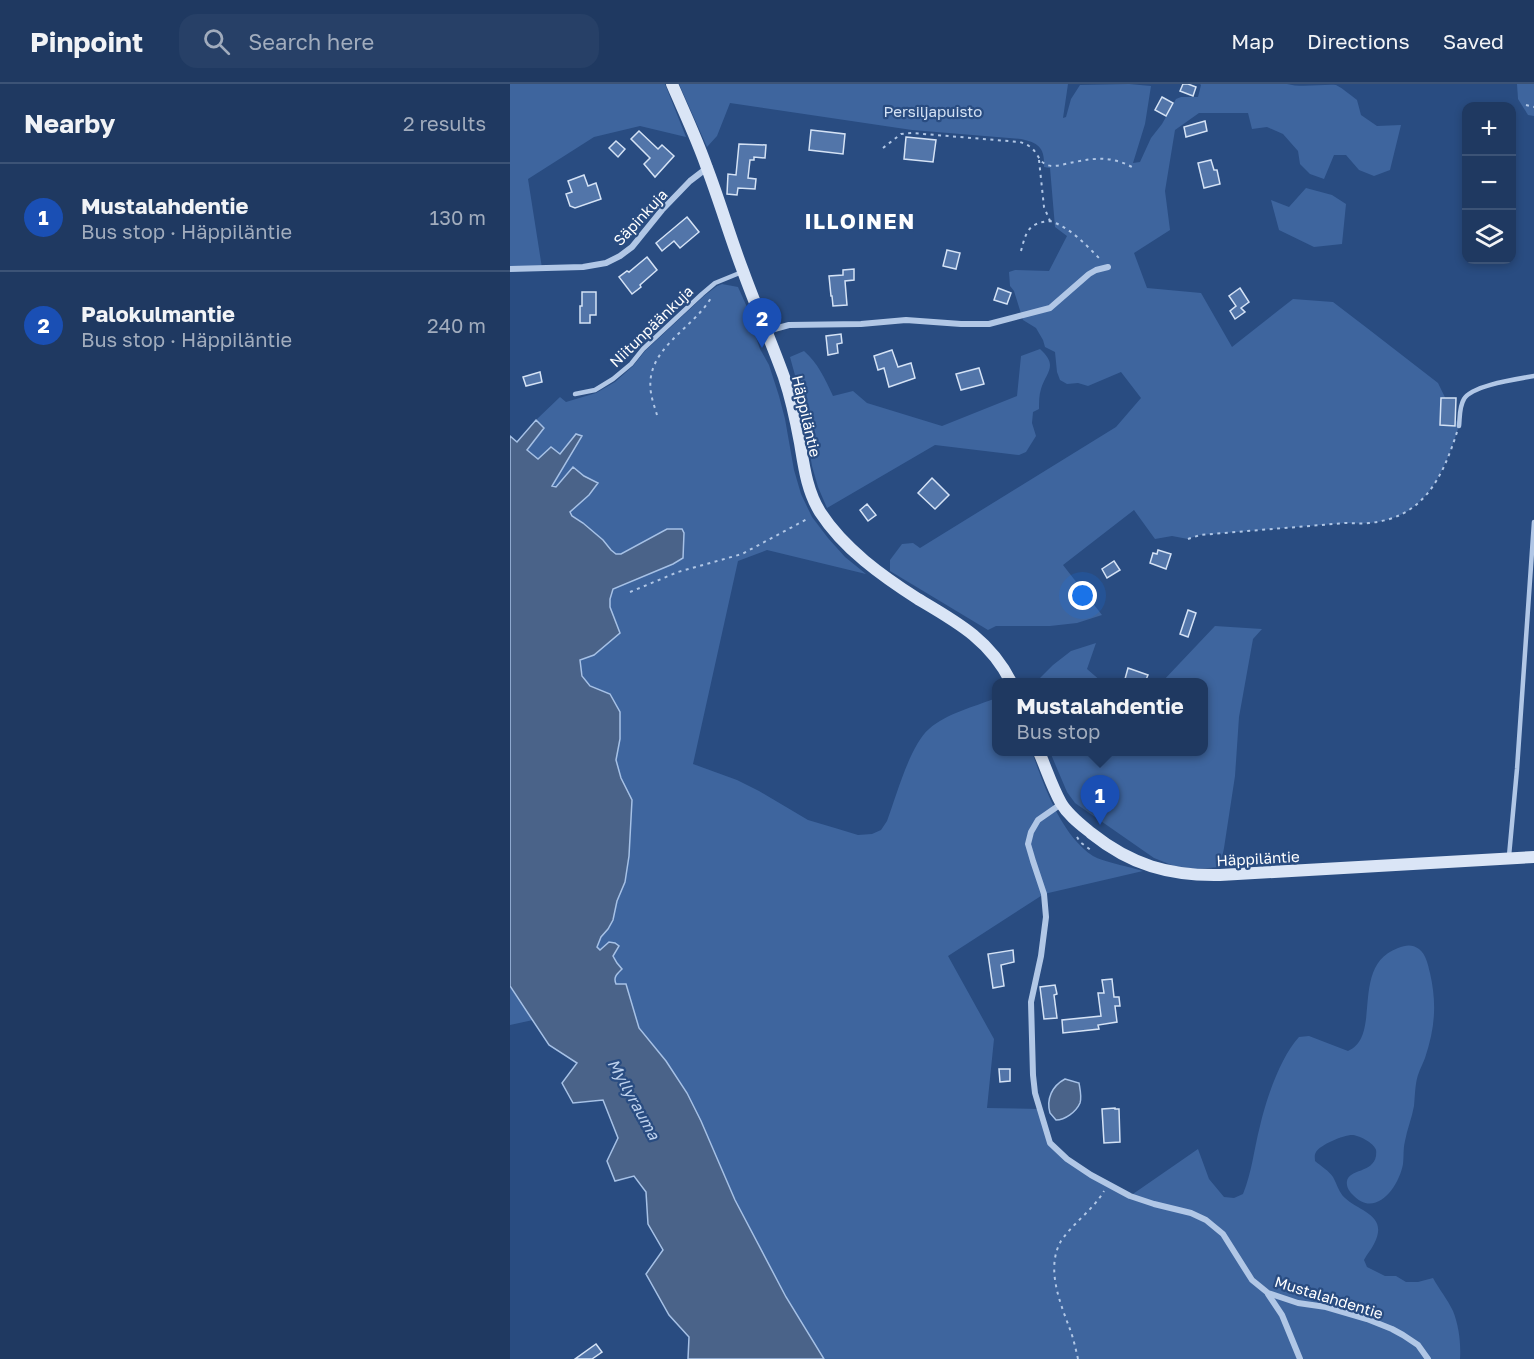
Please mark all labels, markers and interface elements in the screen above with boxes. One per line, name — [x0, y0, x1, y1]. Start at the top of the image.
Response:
search box — [179, 14, 599, 68]
text: Pinpoint — [30, 25, 143, 58]
icon: search — [200, 25, 233, 58]
text: Search here — [248, 28, 374, 55]
text: Map — [1231, 28, 1274, 54]
text: Directions — [1307, 28, 1410, 54]
text: Saved — [1443, 28, 1504, 54]
park label: Persiljapuisto — [884, 102, 982, 120]
map controls — [1462, 102, 1516, 264]
button: + — [1462, 102, 1516, 156]
text: Nearby — [24, 108, 115, 139]
text: 2 results — [403, 111, 486, 135]
button: − — [1462, 156, 1516, 210]
street label: Säpinkuja — [609, 185, 671, 249]
text: Mustalahdentie — [81, 192, 249, 219]
text: 1 — [38, 205, 49, 229]
text: 130 m — [430, 205, 486, 229]
district label: ILLOINEN — [804, 208, 916, 234]
button: layers — [1462, 210, 1516, 264]
text: Bus stop · Häppiläntie — [81, 219, 292, 243]
street label: Niitunpäänkuja — [605, 282, 697, 370]
pin: 2 — [742, 298, 782, 348]
text: Palokulmantie — [81, 300, 235, 327]
text: 2 — [37, 313, 50, 337]
text: 240 m — [427, 313, 486, 337]
text: Bus stop · Häppiläntie — [81, 327, 292, 351]
street label: Häppiläntie — [789, 373, 825, 459]
your location — [1068, 581, 1097, 610]
popup — [992, 678, 1208, 756]
text: Mustalahdentie — [1016, 692, 1184, 719]
text: Bus stop — [1016, 719, 1100, 743]
pin: 1 — [1080, 776, 1120, 825]
street label: Häppiläntie — [1216, 847, 1300, 869]
water label: Myllyrauma — [604, 1055, 665, 1144]
street label: Mustalahdentie — [1273, 1272, 1386, 1322]

